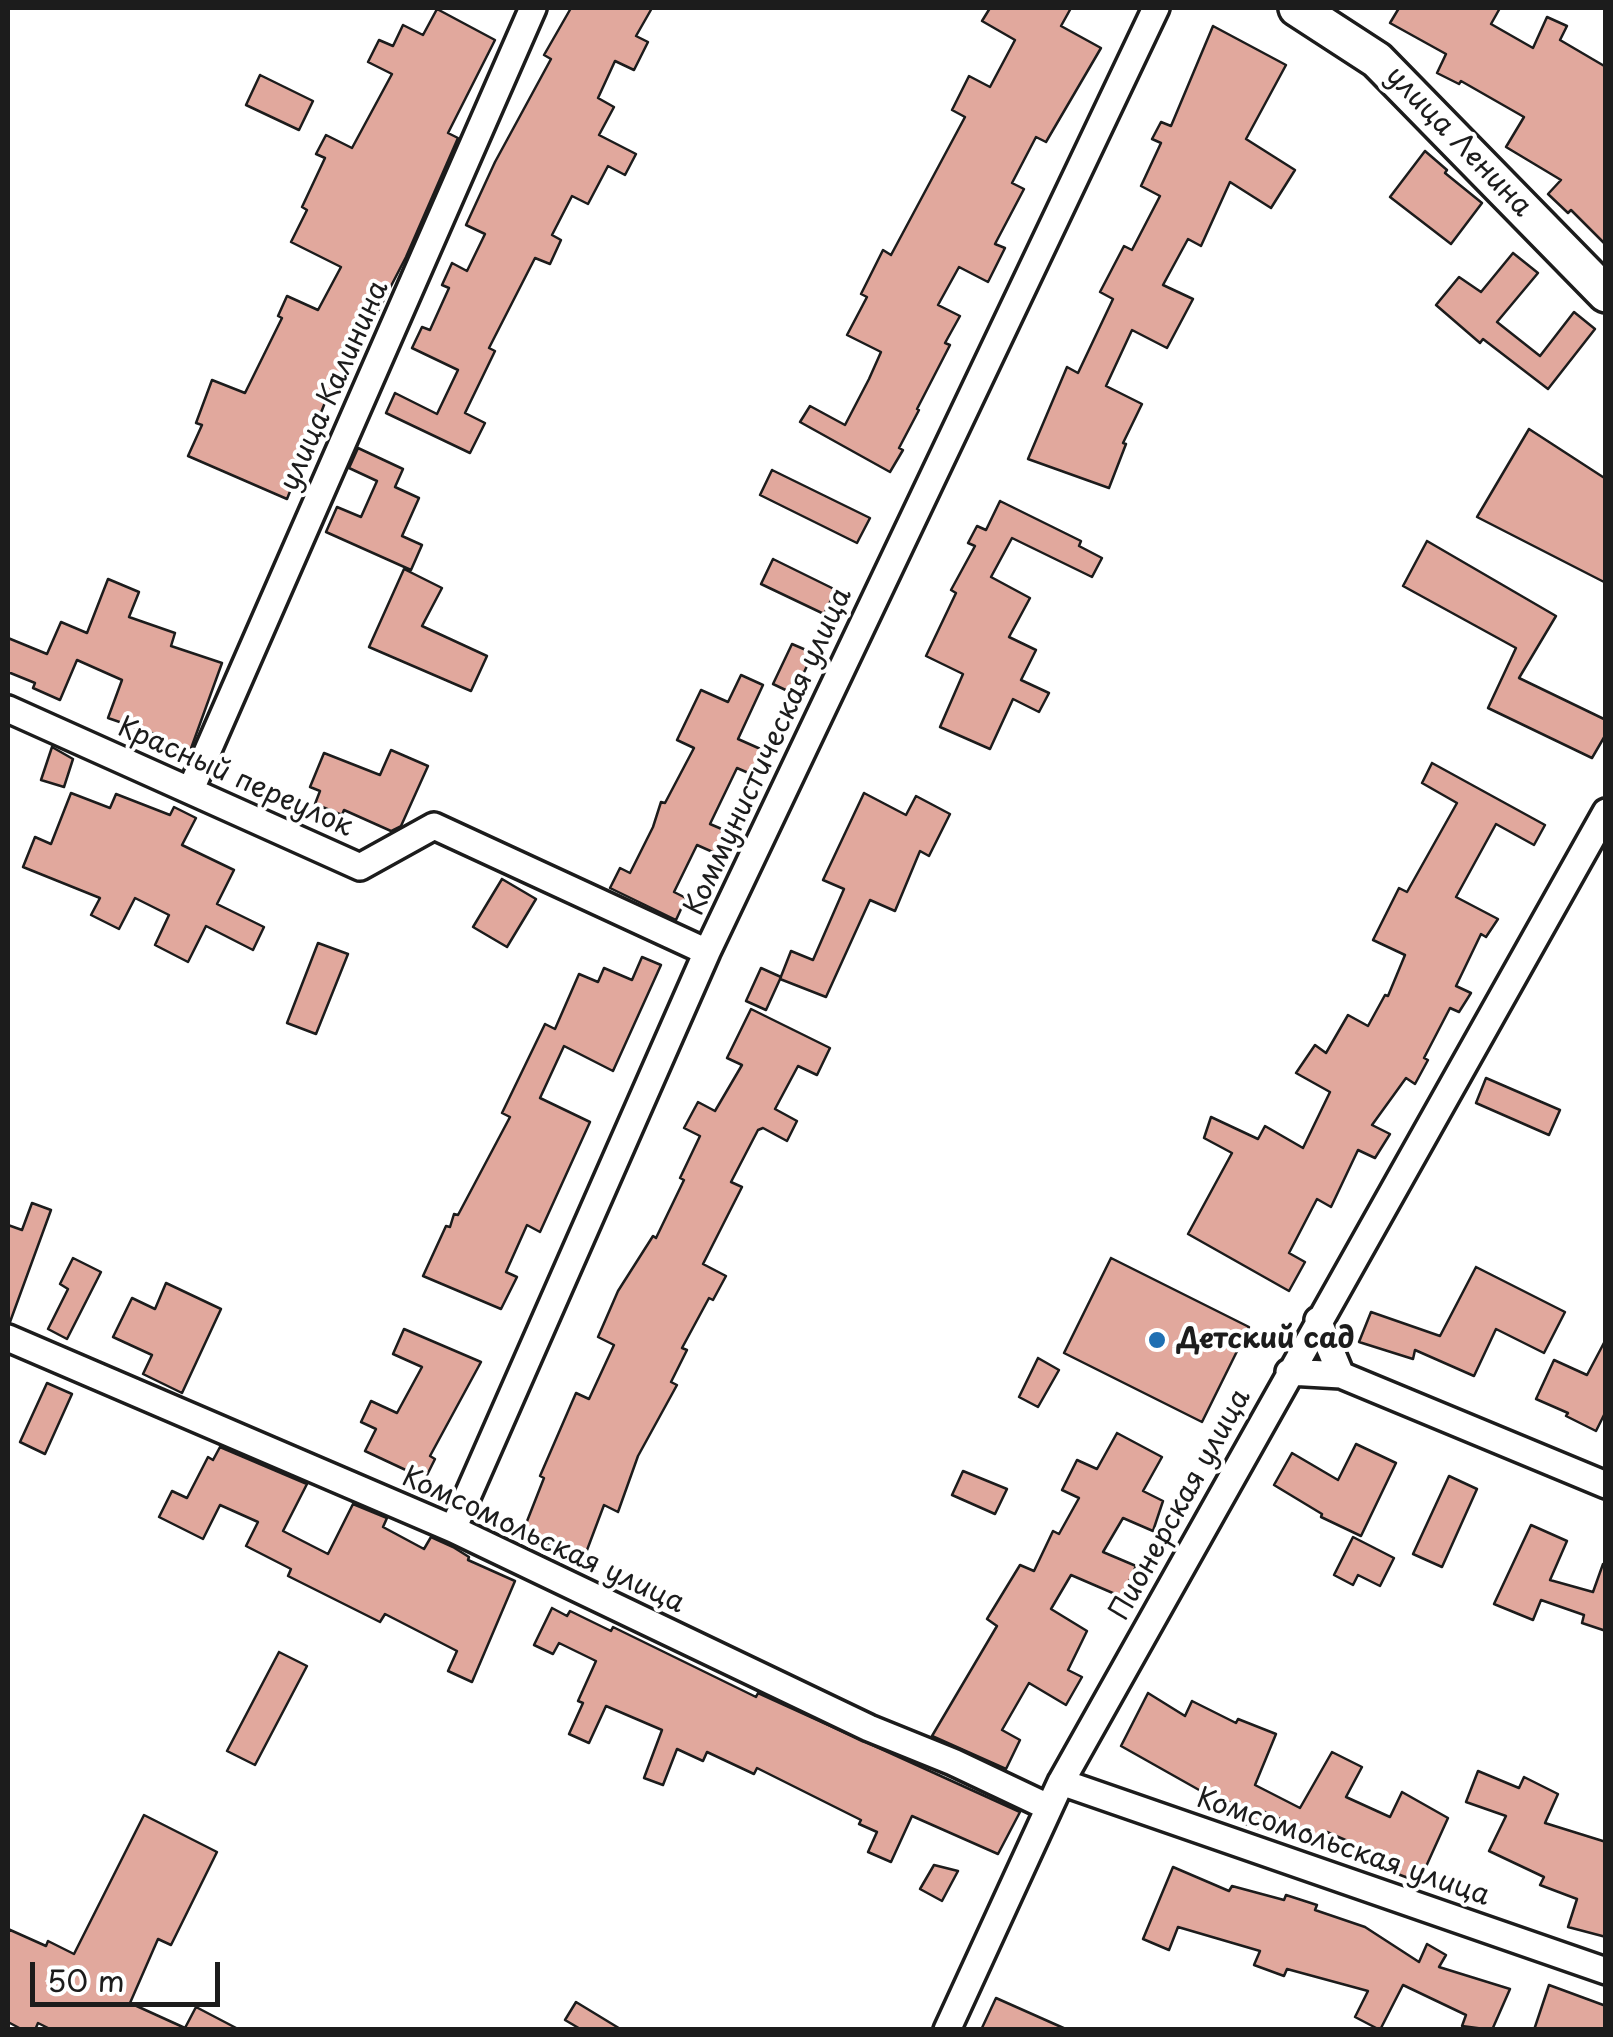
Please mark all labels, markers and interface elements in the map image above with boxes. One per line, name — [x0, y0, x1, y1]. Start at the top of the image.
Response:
street label: улица Ленина — [1378, 60, 1538, 224]
street label: улица Калинина — [274, 276, 396, 496]
street label: Коммунистическая улица — [678, 583, 860, 921]
street label: Красный переулок — [112, 711, 358, 845]
place label: Детский сад — [1177, 1323, 1354, 1357]
marker: Детский сад — [1146, 1329, 1168, 1351]
street label: Пионерская улица — [1103, 1383, 1259, 1627]
street label: Комсомольская улица — [397, 1461, 689, 1621]
street label: Комсомольская улица — [1192, 1782, 1494, 1914]
scale bar — [35, 1942, 225, 2004]
text: 50 m — [47, 1957, 125, 2002]

